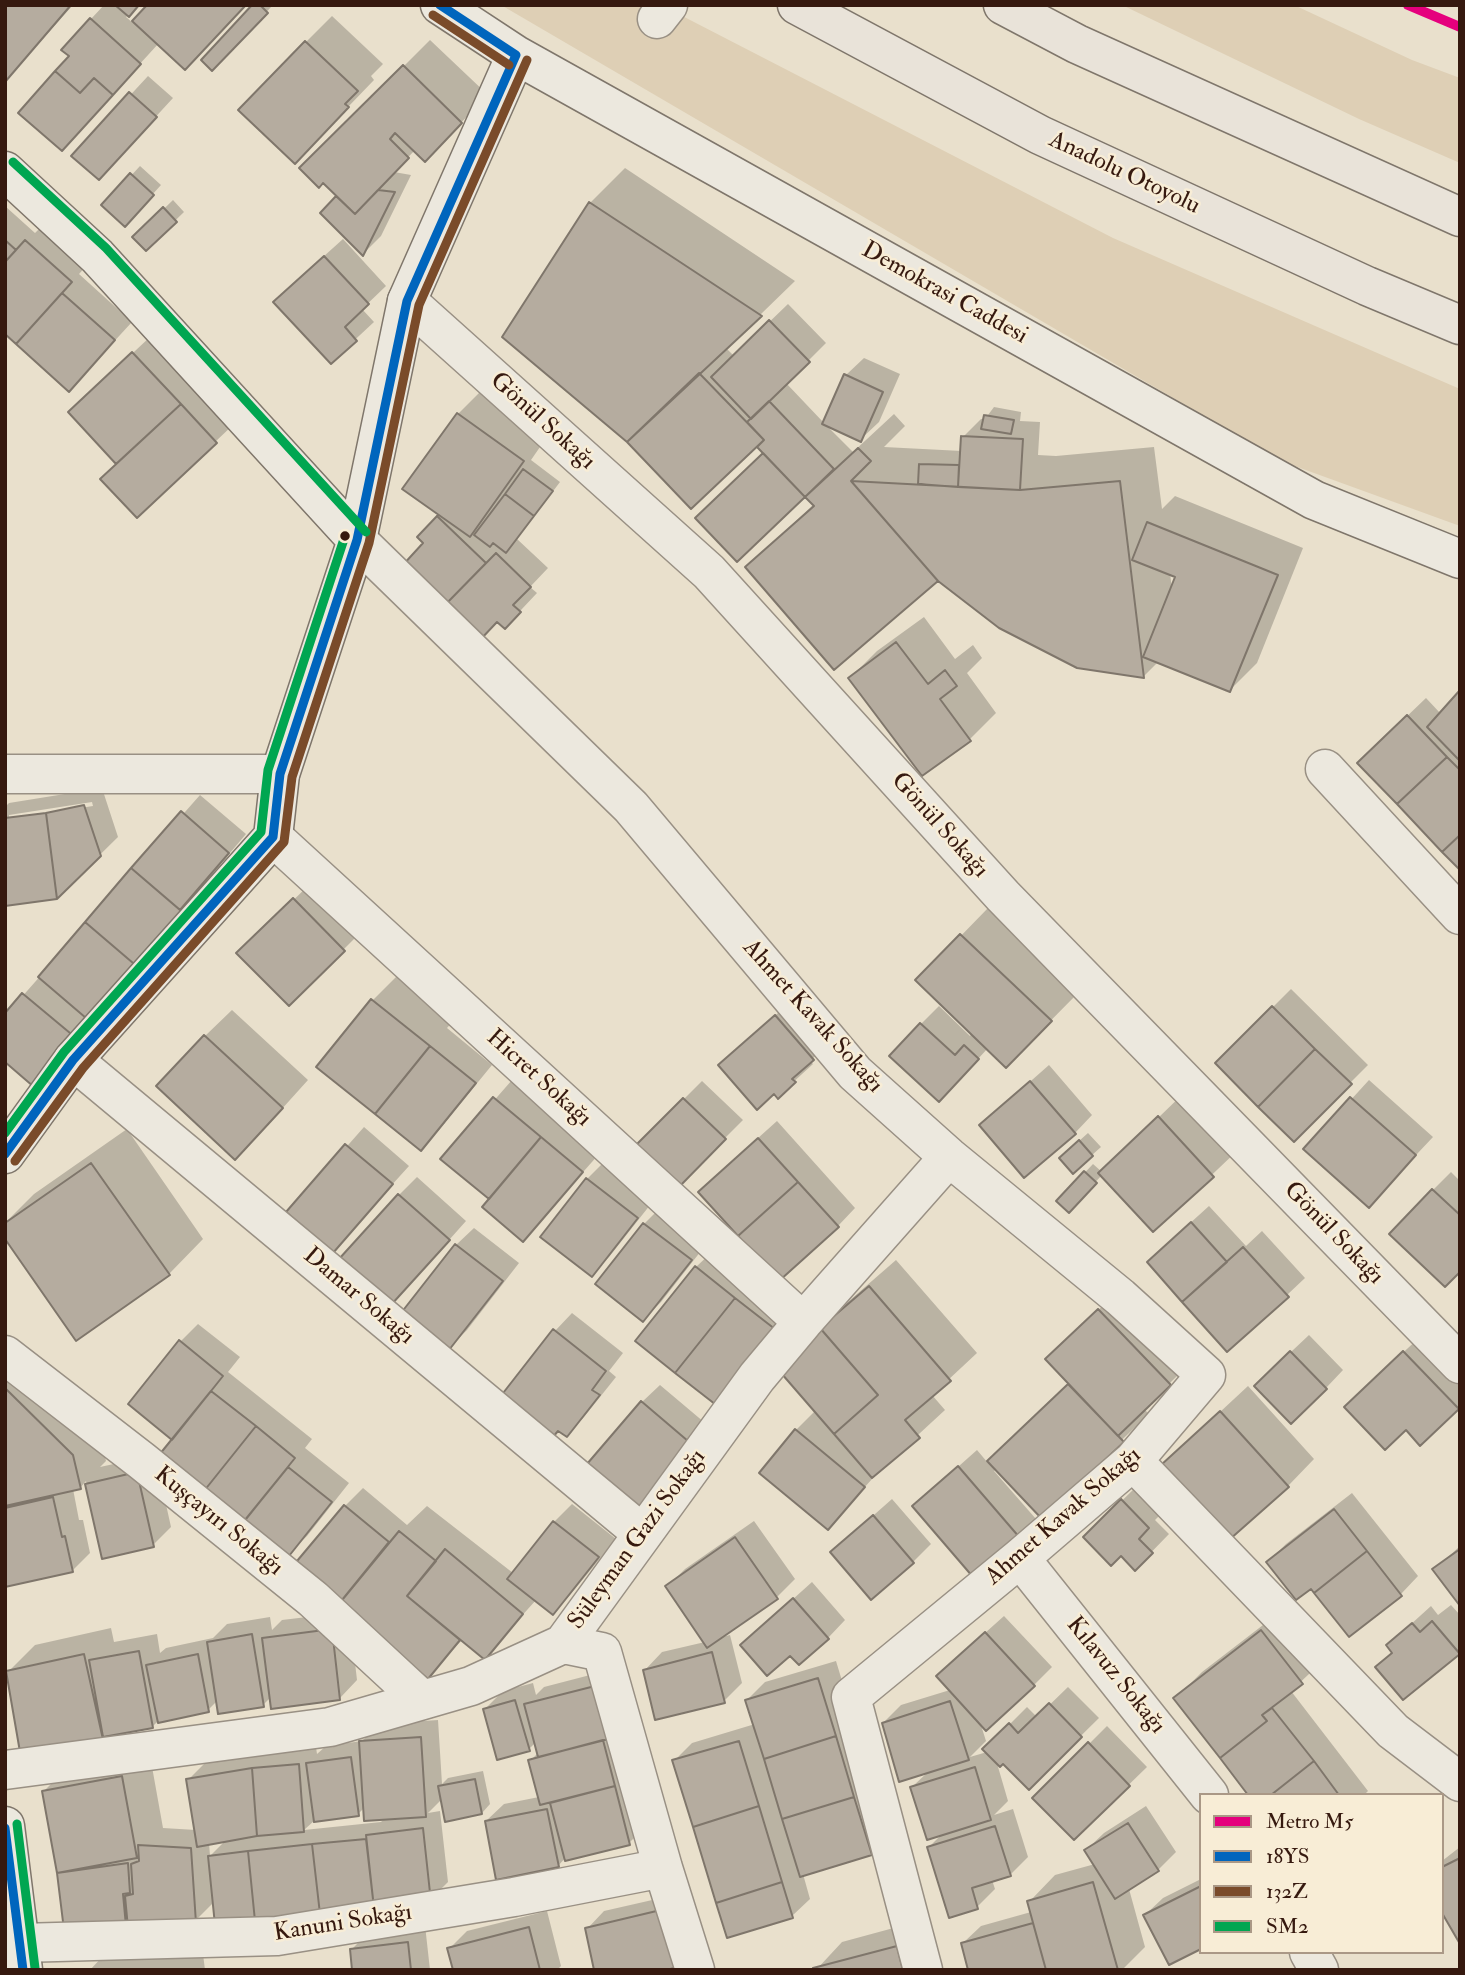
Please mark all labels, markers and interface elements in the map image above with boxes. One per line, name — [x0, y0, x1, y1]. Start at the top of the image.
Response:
street label: Anadolu Otoyolu — [1044, 126, 1204, 222]
street label: Demokrasi Caddesi — [856, 237, 1032, 351]
street label: Gönül Sokağı — [483, 367, 601, 477]
unlabelled marker — [338, 529, 352, 543]
street label: Gönül Sokağı — [884, 767, 994, 885]
street label: Ahmet Kavak Sokağı — [736, 934, 888, 1100]
street label: Hicret Sokağı — [480, 1024, 596, 1134]
street label: Gönül Sokağı — [1277, 1177, 1389, 1291]
street label: Damar Sokağı — [297, 1242, 419, 1352]
street label: Ahmet Kavak Sokağı — [980, 1442, 1148, 1592]
street label: Süleyman Gazi Sokağı — [563, 1444, 713, 1636]
street label: Kuşçayırı Sokağı — [148, 1461, 288, 1583]
street label: Kılavuz Sokağı — [1059, 1612, 1171, 1740]
legend — [1199, 1793, 1444, 1954]
text: Metro M5 — [1266, 1808, 1353, 1835]
text: 18YS — [1266, 1843, 1309, 1870]
text: 132Z — [1266, 1878, 1308, 1905]
street label: Kanuni Sokağı — [272, 1899, 414, 1949]
text: SM2 — [1266, 1913, 1309, 1940]

